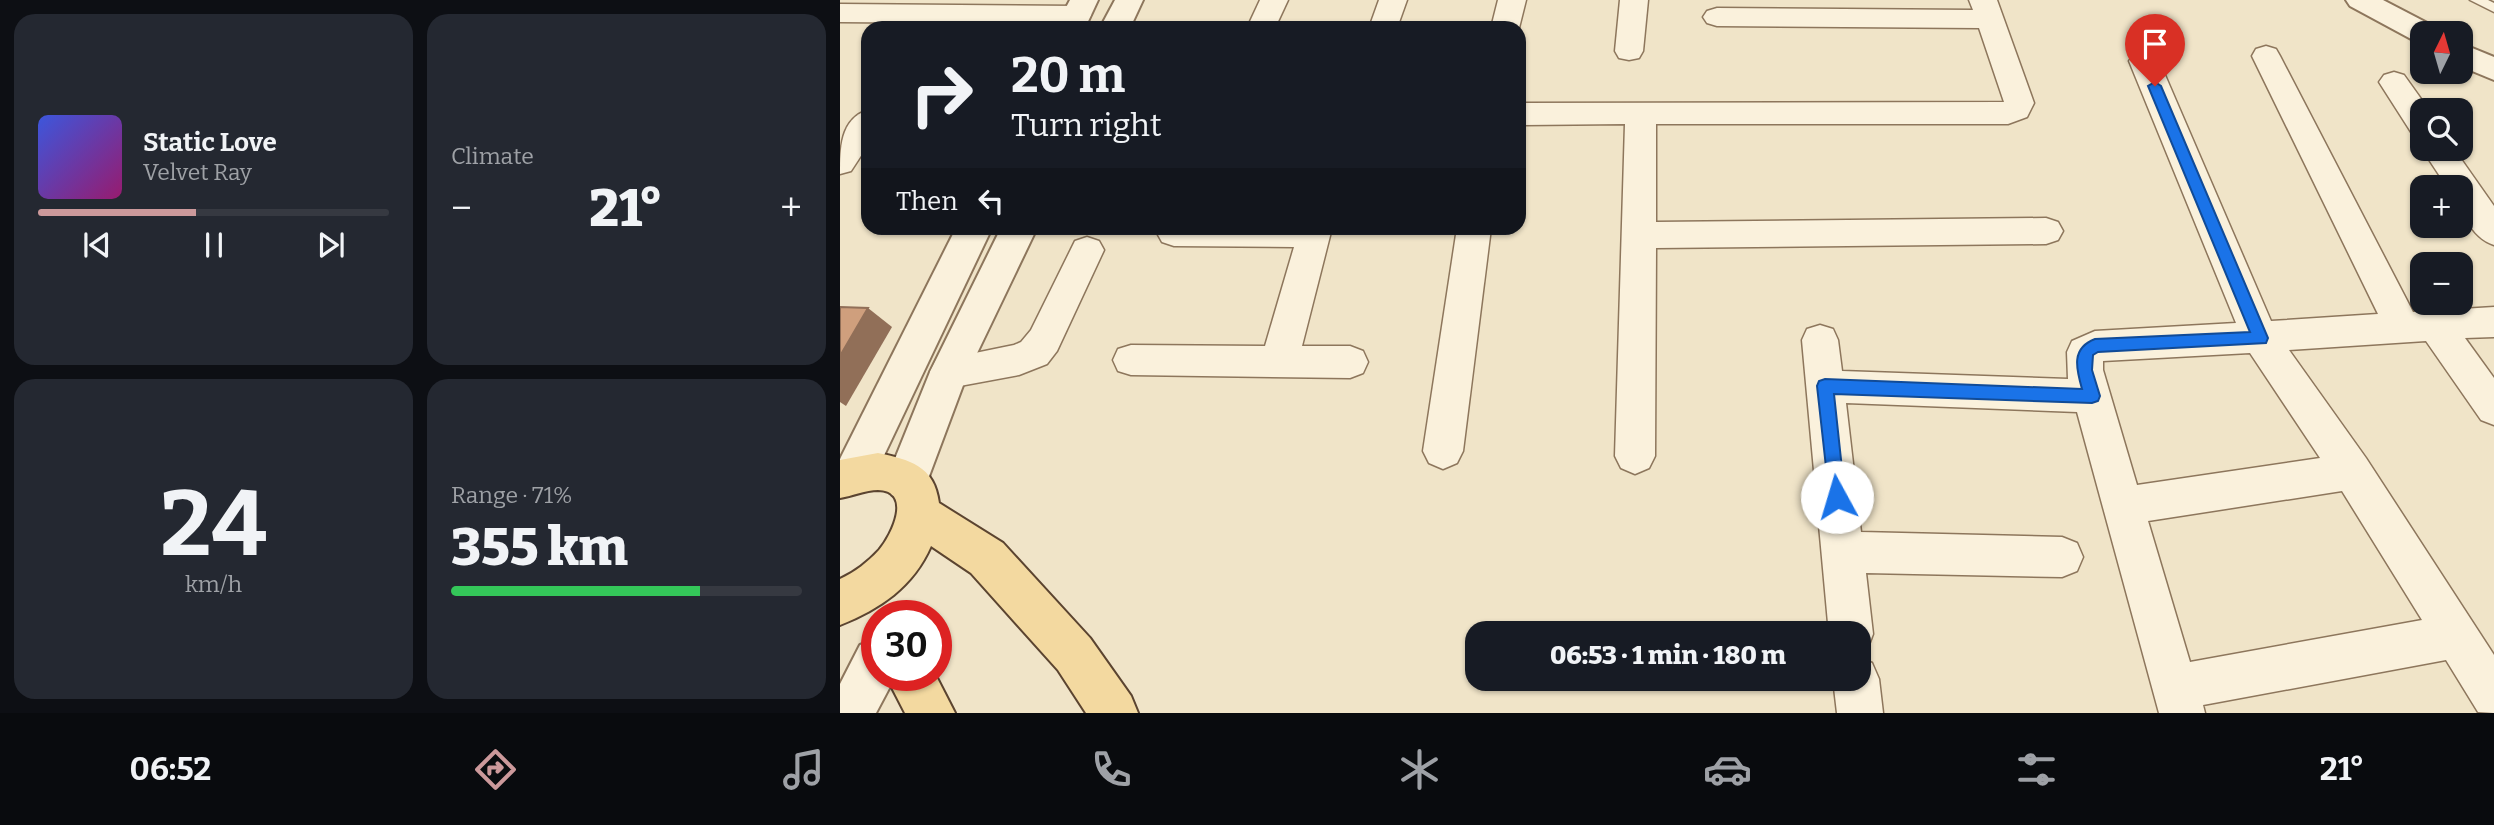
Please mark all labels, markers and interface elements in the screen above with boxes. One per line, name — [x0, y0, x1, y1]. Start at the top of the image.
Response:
pin — [2125, 14, 2185, 86]
north arrow — [2410, 21, 2473, 84]
map controls — [2410, 21, 2473, 315]
icon: arrive — [2136, 25, 2174, 63]
text: 20 m — [1011, 46, 1125, 105]
icon: right — [896, 49, 987, 140]
button: search — [2410, 98, 2473, 161]
text: Turn right — [1011, 106, 1162, 144]
text: Static Love — [143, 127, 277, 158]
text: Climate — [451, 142, 534, 170]
text: Velvet Ray — [143, 158, 252, 186]
button: + — [2410, 175, 2473, 238]
text: 21° — [589, 177, 663, 240]
icon: left — [972, 182, 1010, 220]
text: − — [451, 185, 472, 231]
text: + — [780, 185, 802, 231]
text: Then — [896, 186, 958, 217]
icon: previous — [78, 226, 116, 264]
icon: pause — [195, 226, 233, 264]
icon: next — [312, 226, 350, 264]
button: − — [2410, 252, 2473, 315]
position arrow — [1800, 460, 1874, 534]
text: 24 — [160, 470, 267, 579]
text: Range · 71% — [451, 481, 573, 509]
text: 355 km — [451, 516, 628, 579]
text: km/h — [185, 570, 242, 598]
speed limit sign: 30 — [861, 600, 952, 691]
text: 06:53 · 1 min · 180 m — [1550, 640, 1786, 671]
icon: directions — [471, 745, 520, 794]
icon: music — [779, 745, 828, 794]
icon: phone — [1087, 745, 1136, 794]
icon: climate — [1395, 745, 1444, 794]
icon: car — [1703, 745, 1752, 794]
icon: filters — [2012, 745, 2061, 794]
text: 06:52 — [130, 750, 211, 788]
text: 21° — [2320, 750, 2364, 788]

